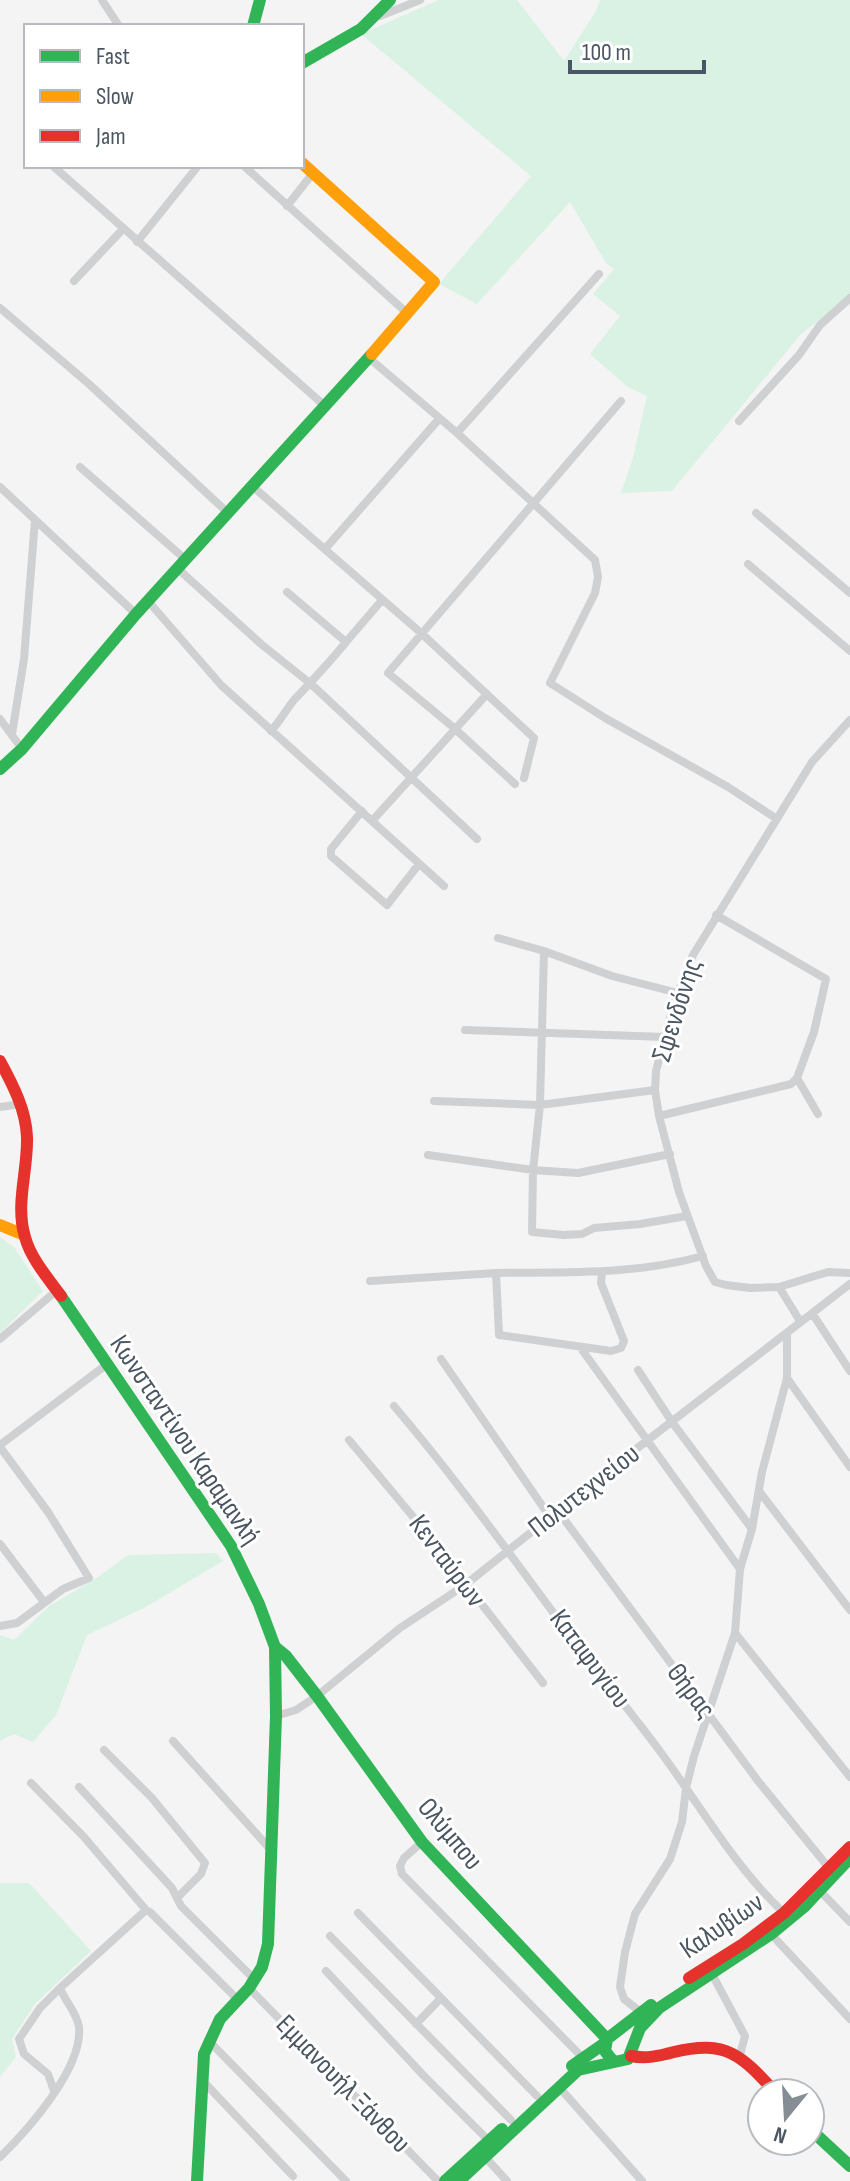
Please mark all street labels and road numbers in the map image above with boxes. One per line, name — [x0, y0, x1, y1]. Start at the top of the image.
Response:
street label: Σφενδόνης — [645, 954, 709, 1066]
street label: Κωνσταντίνου Καραμανλή — [103, 1329, 267, 1551]
street label: Πολυτεχνείου — [522, 1437, 646, 1545]
street label: Κενταύρων — [402, 1508, 492, 1614]
street label: Καταφυγίου — [542, 1603, 638, 1715]
street label: Θήρας — [660, 1657, 722, 1725]
street label: Ολύμπου — [410, 1791, 490, 1877]
street label: Καλυβίων — [674, 1886, 770, 1966]
street label: Εμμανουήλ Ξάνθου — [269, 2008, 417, 2160]

